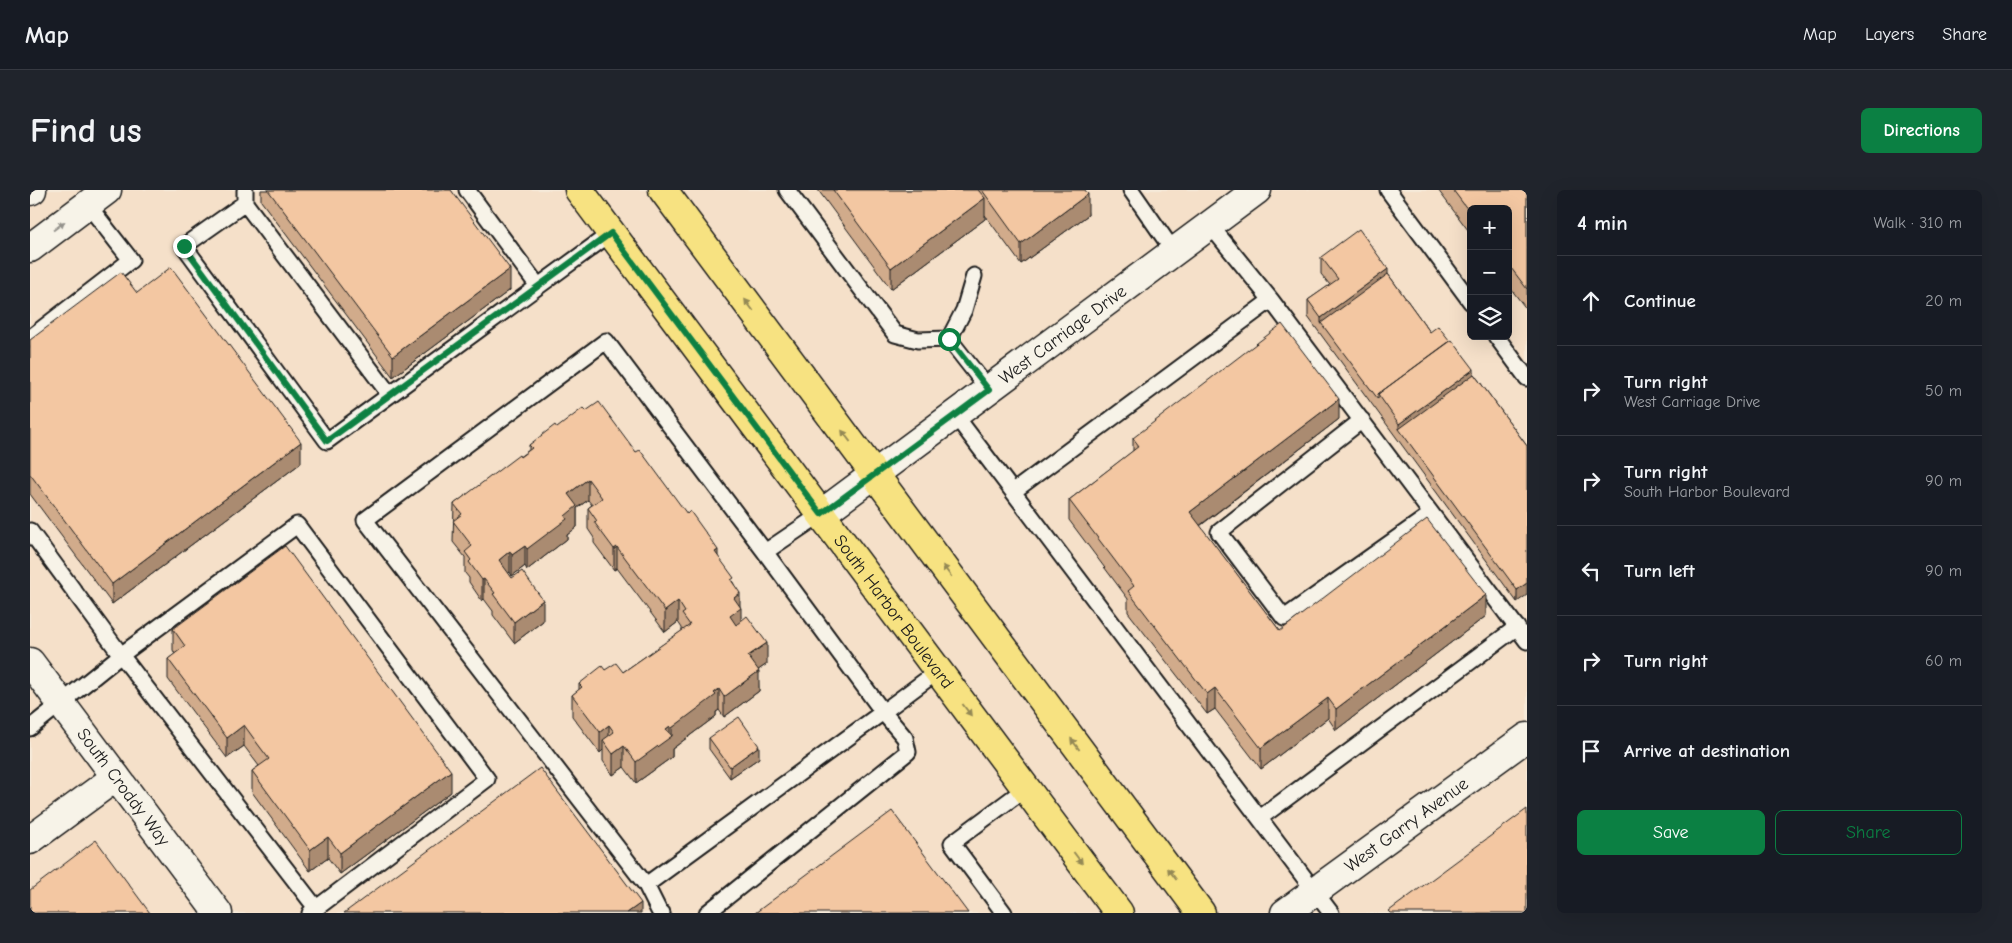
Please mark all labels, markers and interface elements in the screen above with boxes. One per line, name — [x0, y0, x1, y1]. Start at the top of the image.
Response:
text: Map — [25, 21, 69, 49]
text: Map — [1803, 24, 1837, 45]
text: Layers — [1865, 24, 1914, 45]
text: Share — [1942, 24, 1987, 45]
button: Directions — [1861, 108, 1982, 153]
text: Find us — [30, 110, 142, 151]
map controls — [1467, 205, 1512, 340]
button: + — [1467, 205, 1512, 250]
text: 4 min — [1577, 211, 1628, 235]
text: Walk · 310 m — [1873, 214, 1962, 232]
one-way arrow — [52, 221, 66, 231]
route end — [173, 235, 196, 258]
button: − — [1467, 250, 1512, 295]
street label: West Carriage Drive — [995, 280, 1130, 389]
icon: ahead — [1577, 287, 1605, 315]
text: Continue — [1624, 290, 1696, 312]
text: 20 m — [1925, 292, 1962, 310]
button: layers — [1467, 295, 1512, 340]
one-way arrow — [744, 298, 754, 312]
route start — [938, 328, 961, 351]
text: Turn right — [1624, 371, 1708, 393]
icon: right — [1577, 377, 1605, 405]
text: 50 m — [1925, 382, 1962, 400]
text: West Carriage Drive — [1624, 393, 1760, 411]
one-way arrow — [841, 429, 851, 443]
text: Turn right — [1624, 461, 1708, 483]
icon: right — [1577, 467, 1605, 495]
text: 90 m — [1925, 472, 1962, 490]
text: South Harbor Boulevard — [1624, 483, 1790, 501]
street label: South Harbor Boulevard — [829, 530, 958, 693]
icon: left — [1577, 557, 1605, 585]
text: Turn left — [1624, 560, 1695, 582]
text: 90 m — [1925, 562, 1962, 580]
one-way arrow — [942, 564, 952, 578]
icon: right — [1577, 647, 1605, 675]
text: Turn right — [1624, 650, 1708, 672]
text: 60 m — [1925, 652, 1962, 670]
one-way arrow — [962, 703, 973, 716]
street label: South Croddy Way — [73, 724, 175, 851]
icon: arrive — [1577, 737, 1605, 765]
one-way arrow — [1070, 738, 1081, 751]
text: Arrive at destination — [1624, 740, 1790, 762]
street label: West Garry Avenue — [1340, 773, 1472, 877]
button: Save — [1577, 810, 1765, 855]
button: Share — [1775, 810, 1962, 855]
one-way arrow — [1073, 851, 1083, 865]
one-way arrow — [1167, 868, 1178, 881]

